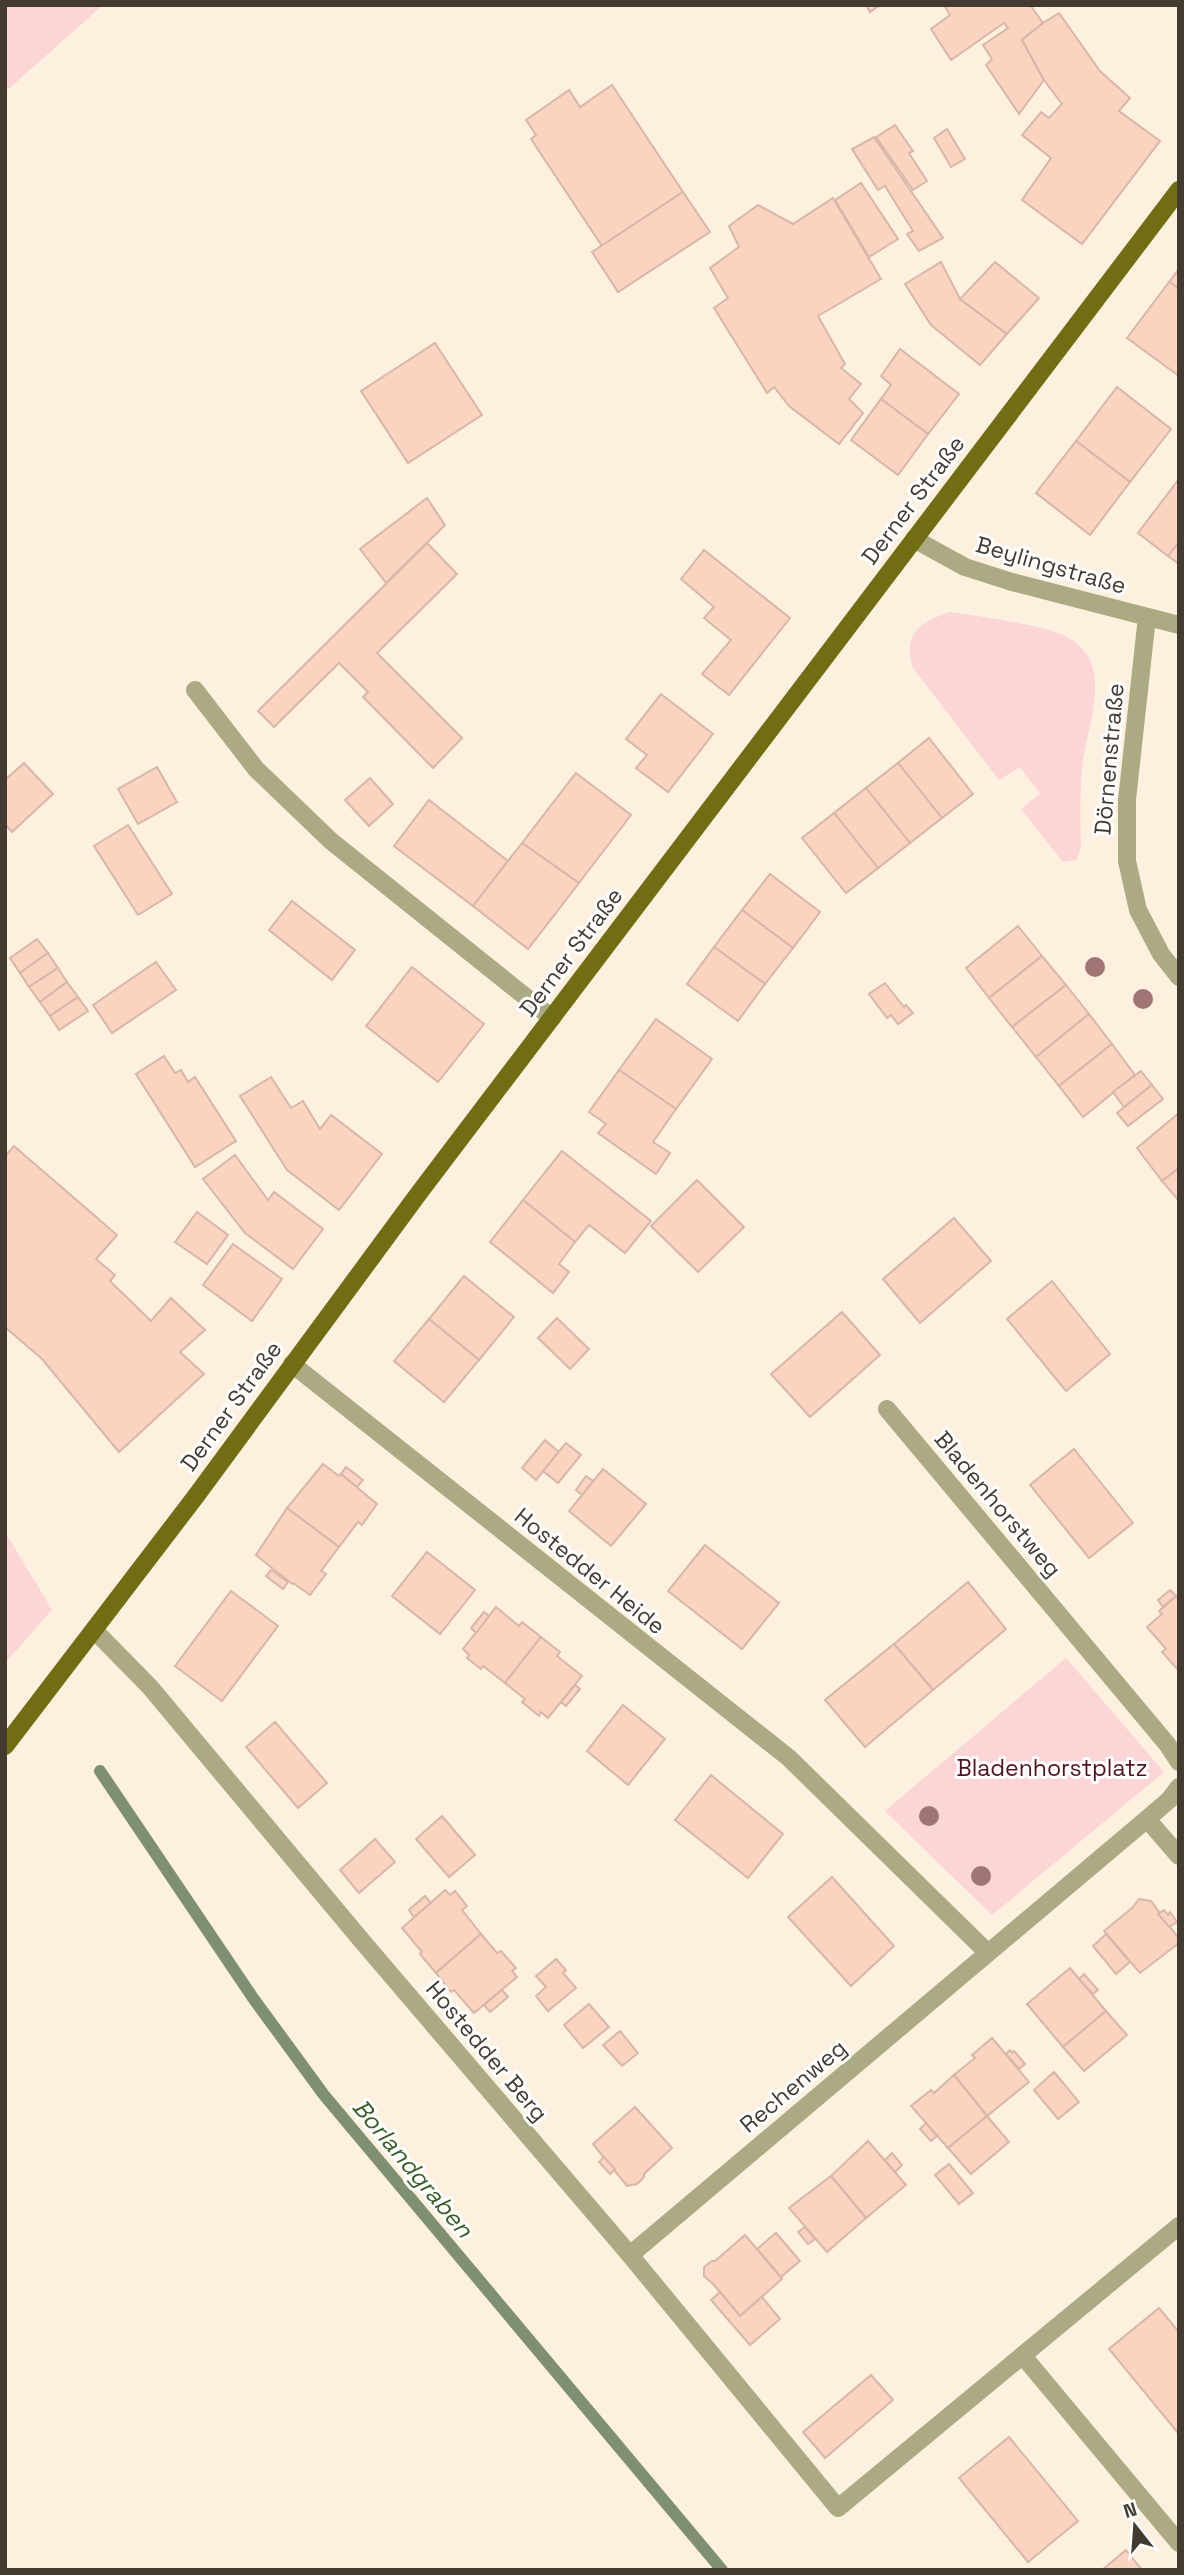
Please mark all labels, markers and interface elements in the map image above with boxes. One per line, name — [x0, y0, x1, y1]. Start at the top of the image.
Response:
street label: Derner Straße — [855, 429, 971, 571]
street label: Beylingstraße — [972, 529, 1130, 601]
street label: Dörnenstraße — [1087, 682, 1131, 836]
street label: Derner Straße — [513, 881, 629, 1023]
street label: Derner Straße — [174, 1335, 288, 1477]
street label: Bladenhorstweg — [928, 1425, 1068, 1583]
street label: Hostedder Heide — [508, 1501, 672, 1641]
park label: Bladenhorstplatz — [957, 1753, 1147, 1783]
street label: Hostedder Berg — [419, 1974, 555, 2128]
street label: Rechenweg — [733, 2033, 853, 2139]
water label: Borlandgraben — [346, 2092, 481, 2245]
north arrow — [1100, 2491, 1170, 2561]
text: N — [1120, 2496, 1140, 2524]

